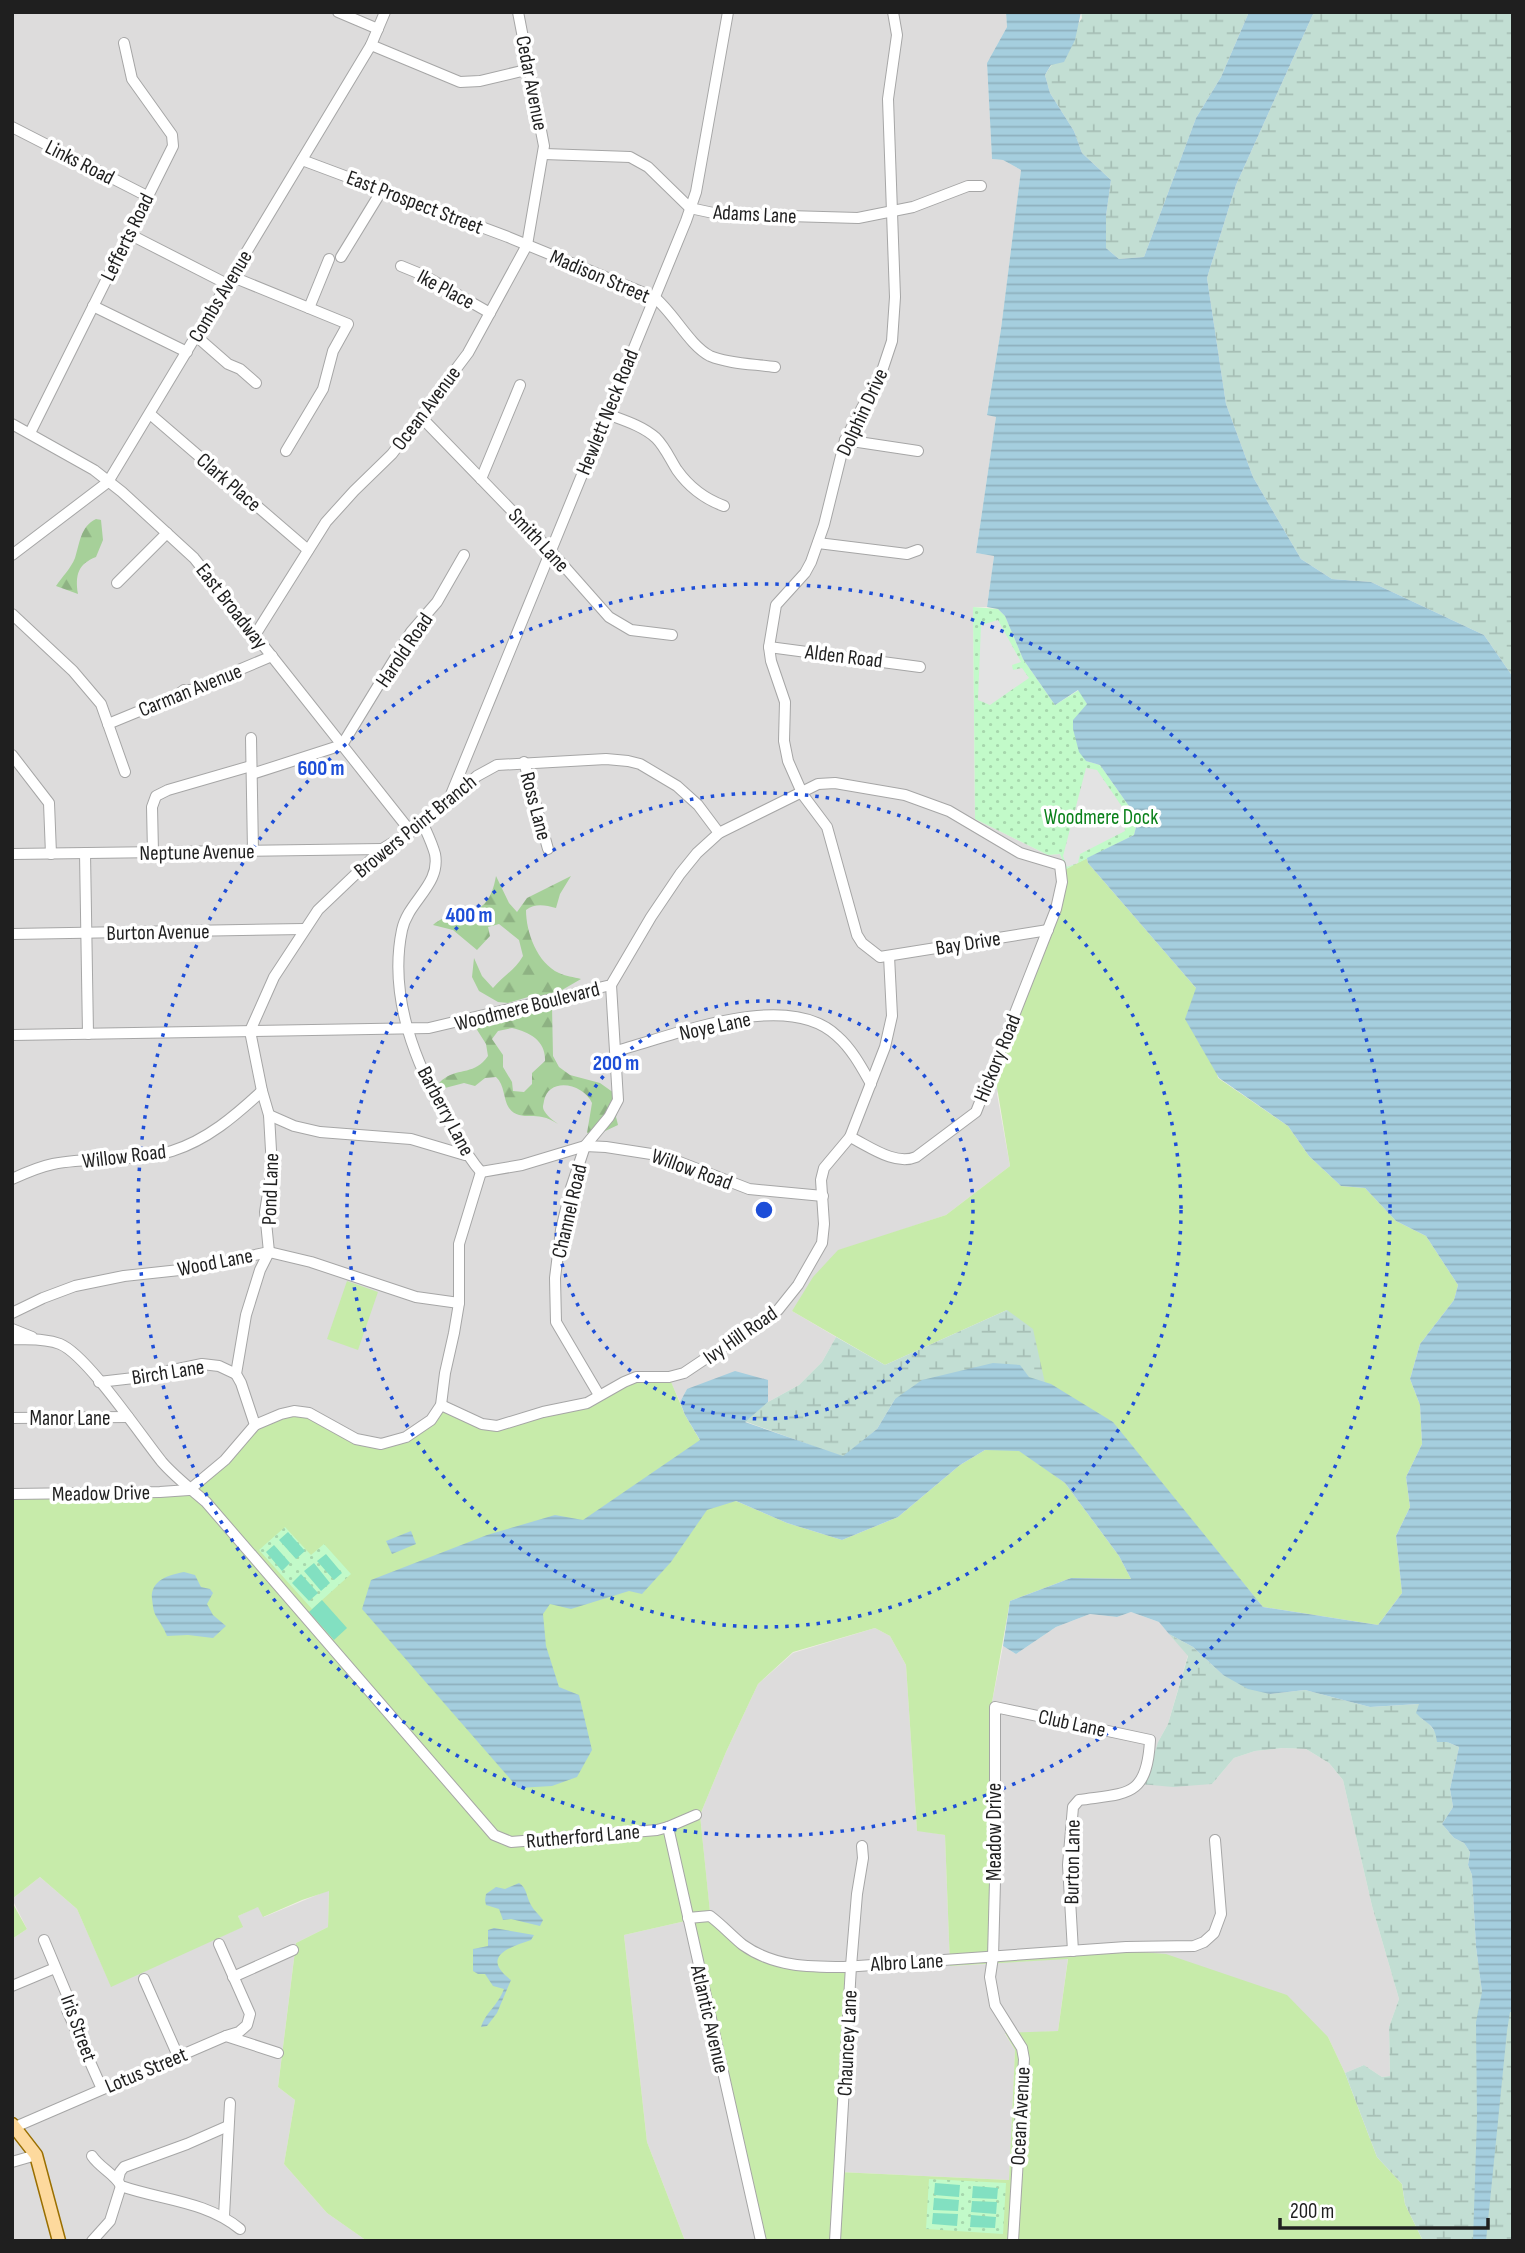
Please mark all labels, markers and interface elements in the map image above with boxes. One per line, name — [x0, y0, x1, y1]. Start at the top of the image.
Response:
street label: Cedar Avenue — [510, 34, 553, 133]
street label: Links Road — [41, 134, 119, 190]
street label: East Prospect Street — [343, 165, 487, 240]
street label: Lefferts Road — [96, 189, 159, 285]
street label: Adams Lane — [712, 200, 797, 229]
street label: Madison Street — [546, 244, 654, 309]
street label: Combs Avenue — [183, 246, 258, 347]
street label: Ike Place — [413, 264, 479, 315]
street label: Hewlett Neck Road — [571, 346, 644, 479]
street label: Ocean Avenue — [387, 361, 466, 455]
street label: Dolphin Drive — [831, 365, 894, 460]
street label: Clark Place — [191, 448, 266, 517]
street label: Smith Lane — [503, 503, 575, 578]
street label: East Broadway — [190, 558, 273, 654]
street label: Harold Road — [371, 608, 438, 692]
street label: Alden Road — [803, 639, 884, 674]
street label: Carman Avenue — [135, 658, 245, 723]
text: 600 m — [297, 756, 345, 781]
street label: Browers Point Branch — [349, 769, 482, 883]
street label: Ross Lane — [514, 769, 557, 843]
park label: Woodmere Dock — [1044, 805, 1158, 830]
street label: Neptune Avenue — [139, 839, 255, 866]
text: 400 m — [446, 903, 492, 928]
street label: Burton Avenue — [106, 919, 210, 946]
street label: Bay Drive — [934, 926, 1002, 961]
street label: Woodmere Boulevard — [452, 976, 602, 1037]
street label: Noye Lane — [677, 1007, 753, 1046]
street label: Hickory Road — [969, 1011, 1026, 1106]
text: 200 m — [593, 1051, 639, 1076]
street label: Barberry Lane — [412, 1062, 480, 1160]
street label: Willow Road — [81, 1139, 167, 1174]
street label: Willow Road — [648, 1143, 736, 1196]
street label: Pond Lane — [257, 1153, 284, 1225]
street label: Channel Road — [547, 1162, 592, 1261]
centre of rings — [752, 1198, 776, 1222]
street label: Wood Lane — [175, 1243, 255, 1282]
street label: Ivy Hill Road — [698, 1301, 782, 1370]
street label: Birch Lane — [130, 1354, 206, 1391]
street label: Manor Lane — [30, 1406, 110, 1431]
street label: Meadow Drive — [52, 1480, 150, 1507]
street label: Club Lane — [1036, 1704, 1108, 1743]
street label: Meadow Drive — [982, 1783, 1007, 1881]
street label: Rutherford Lane — [525, 1819, 641, 1854]
street label: Burton Lane — [1059, 1819, 1086, 1905]
street label: Albro Lane — [869, 1948, 944, 1977]
street label: Atlantic Avenue — [685, 1962, 734, 2075]
street label: Chauncey Lane — [832, 1989, 863, 2097]
street label: Iris Street — [55, 1991, 102, 2065]
street label: Lotus Street — [101, 2042, 191, 2099]
street label: Ocean Avenue — [1005, 2066, 1036, 2166]
scale bar — [1280, 2186, 1488, 2230]
text: 200 m — [1290, 2199, 1334, 2224]

